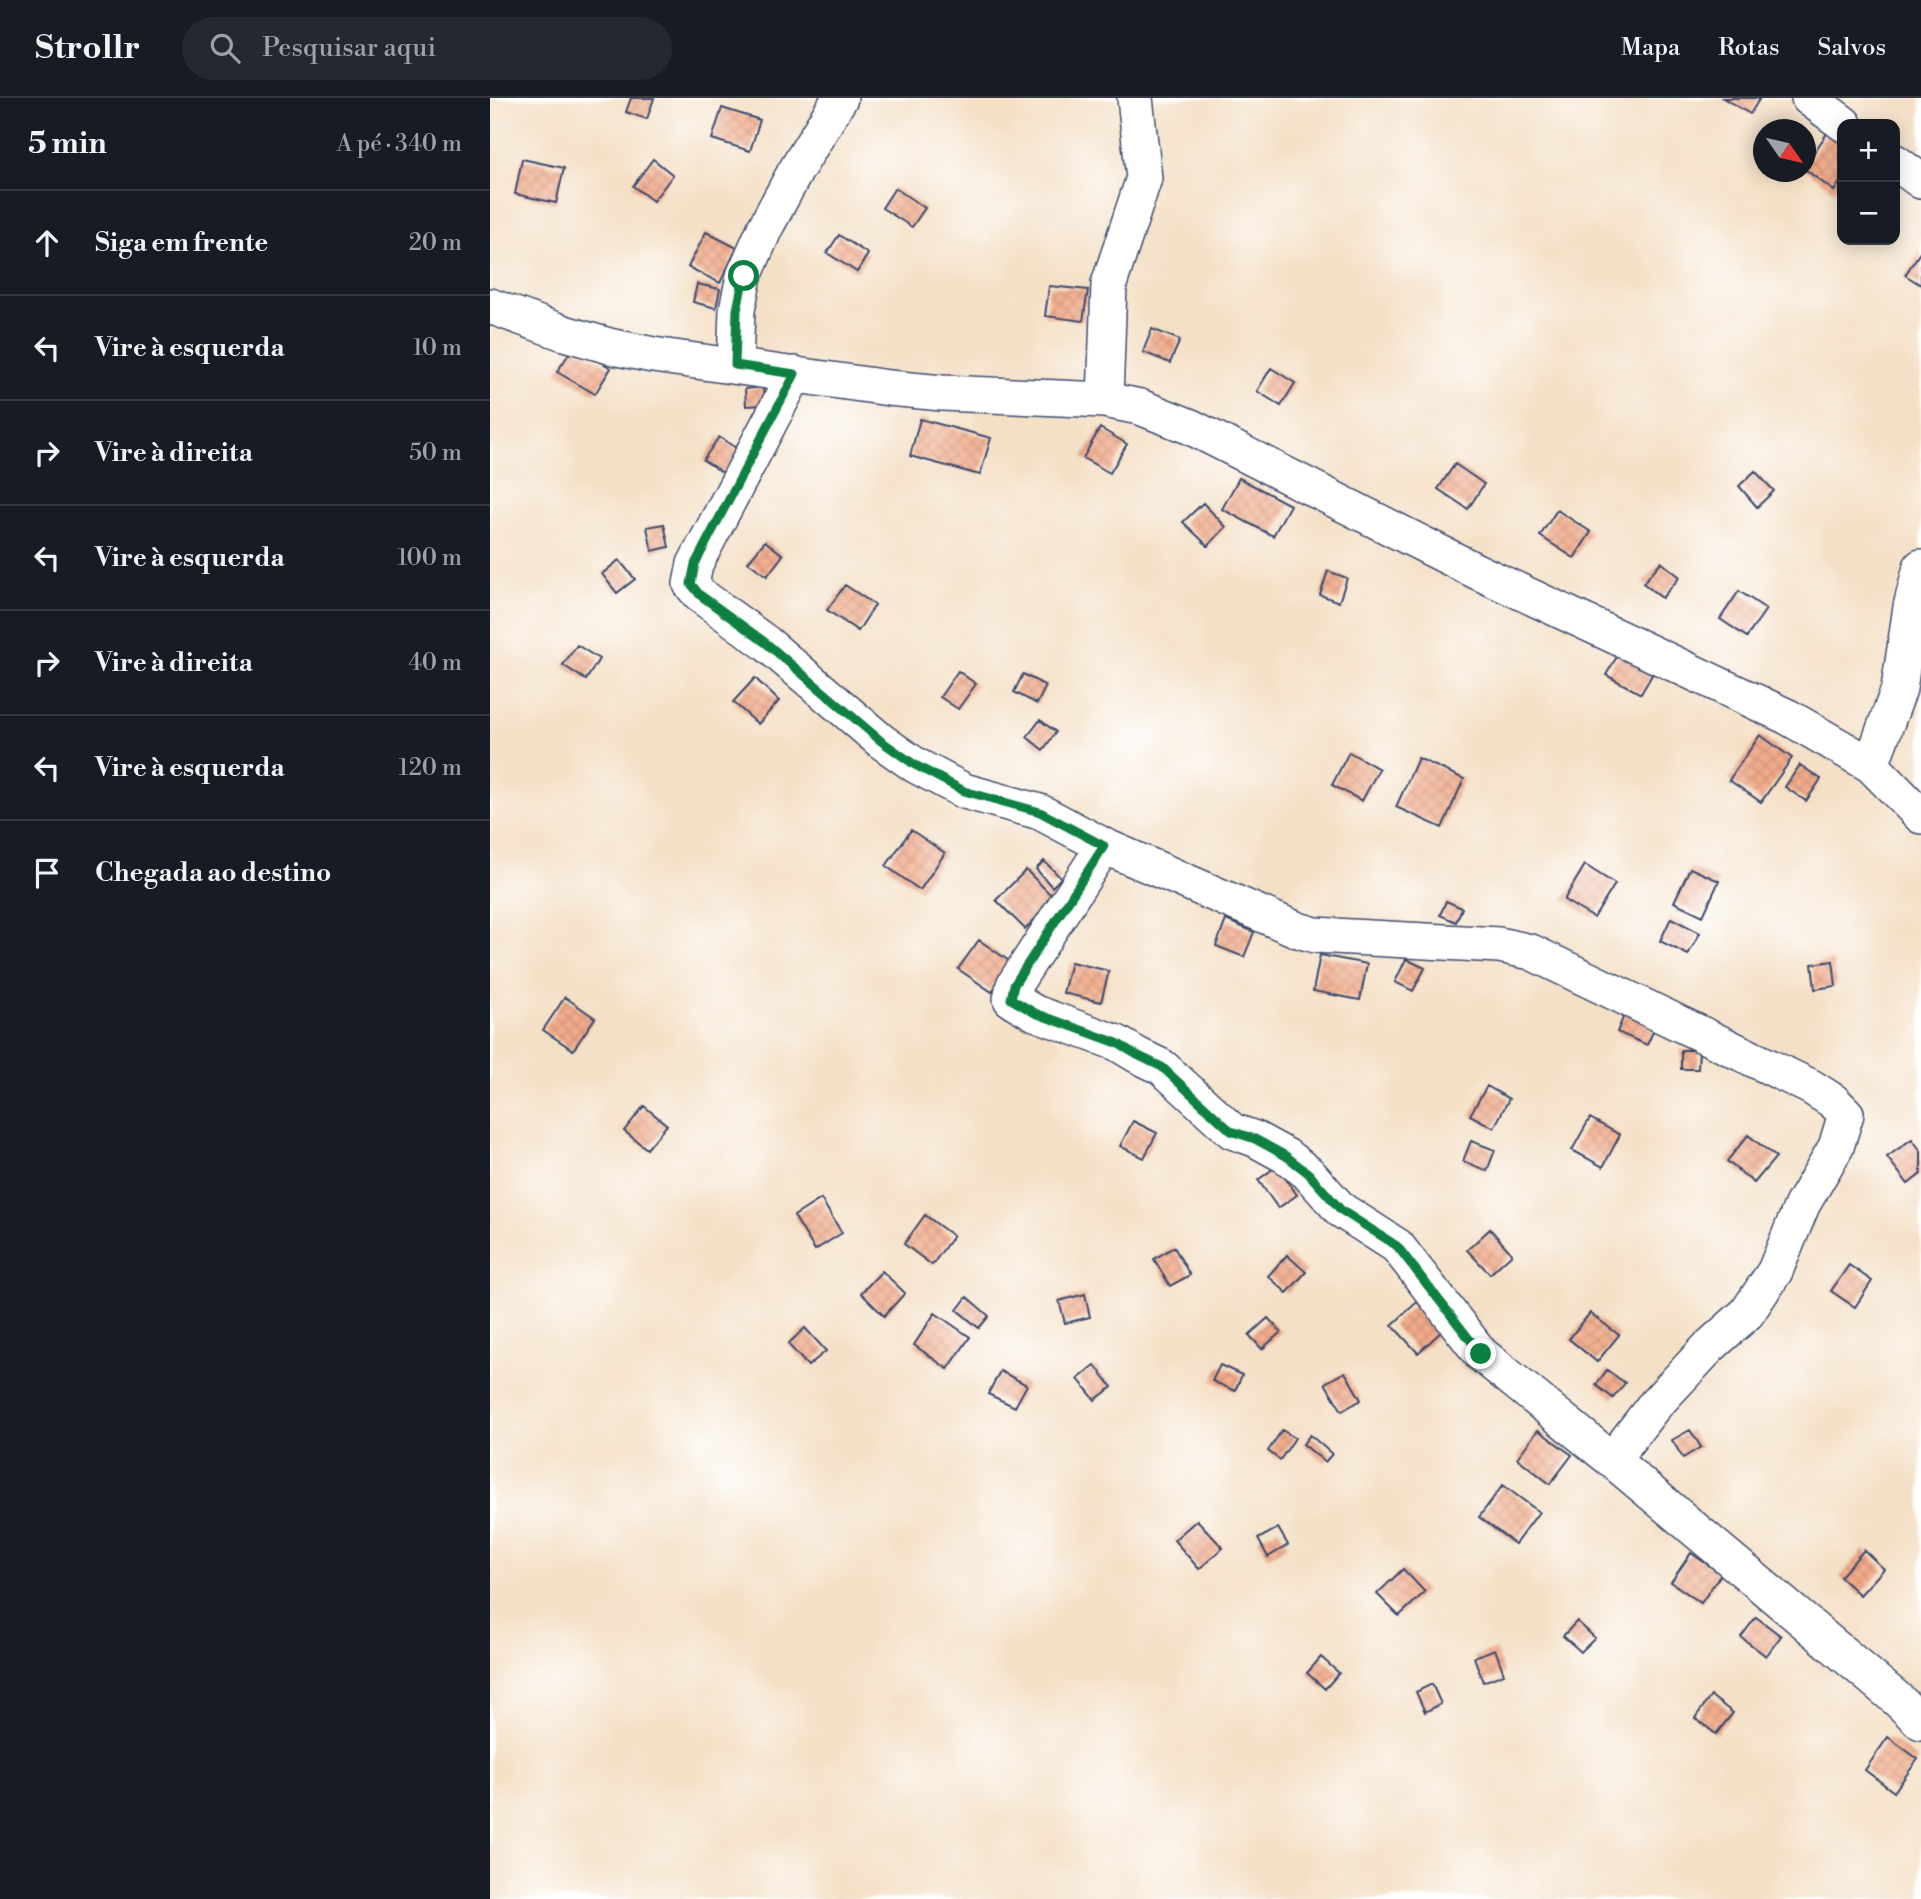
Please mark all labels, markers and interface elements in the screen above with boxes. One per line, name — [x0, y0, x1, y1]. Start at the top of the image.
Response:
search box — [182, 17, 672, 80]
text: Strollr — [35, 28, 140, 69]
icon: search — [206, 29, 244, 67]
text: Pesquisar aqui — [262, 32, 436, 64]
text: Mapa — [1621, 33, 1680, 63]
text: Rotas — [1718, 33, 1779, 63]
text: Salvos — [1817, 33, 1886, 63]
north arrow — [1753, 119, 1816, 182]
map controls — [1837, 119, 1900, 245]
button: + — [1837, 119, 1900, 182]
text: 5 min — [28, 125, 107, 163]
text: A pé · 340 m — [336, 130, 462, 158]
button: − — [1837, 182, 1900, 245]
icon: ahead — [28, 224, 66, 262]
text: Siga em frente — [95, 227, 268, 259]
text: 20 m — [409, 229, 462, 257]
route start — [728, 260, 759, 291]
icon: left — [28, 329, 66, 367]
text: Vire à esquerda — [95, 332, 285, 364]
text: 10 m — [413, 334, 462, 362]
icon: right — [28, 434, 66, 472]
text: Vire à direita — [95, 437, 253, 469]
text: 50 m — [409, 439, 462, 467]
icon: left — [28, 539, 66, 577]
text: Vire à esquerda — [95, 542, 285, 574]
text: 100 m — [397, 544, 462, 572]
icon: right — [28, 644, 66, 682]
text: Vire à direita — [95, 647, 253, 679]
text: 40 m — [408, 649, 462, 677]
icon: left — [28, 749, 66, 787]
text: Vire à esquerda — [95, 752, 285, 784]
text: 120 m — [398, 754, 462, 782]
icon: arrive — [28, 854, 66, 892]
text: Chegada ao destino — [95, 857, 331, 889]
route end — [1465, 1338, 1496, 1369]

